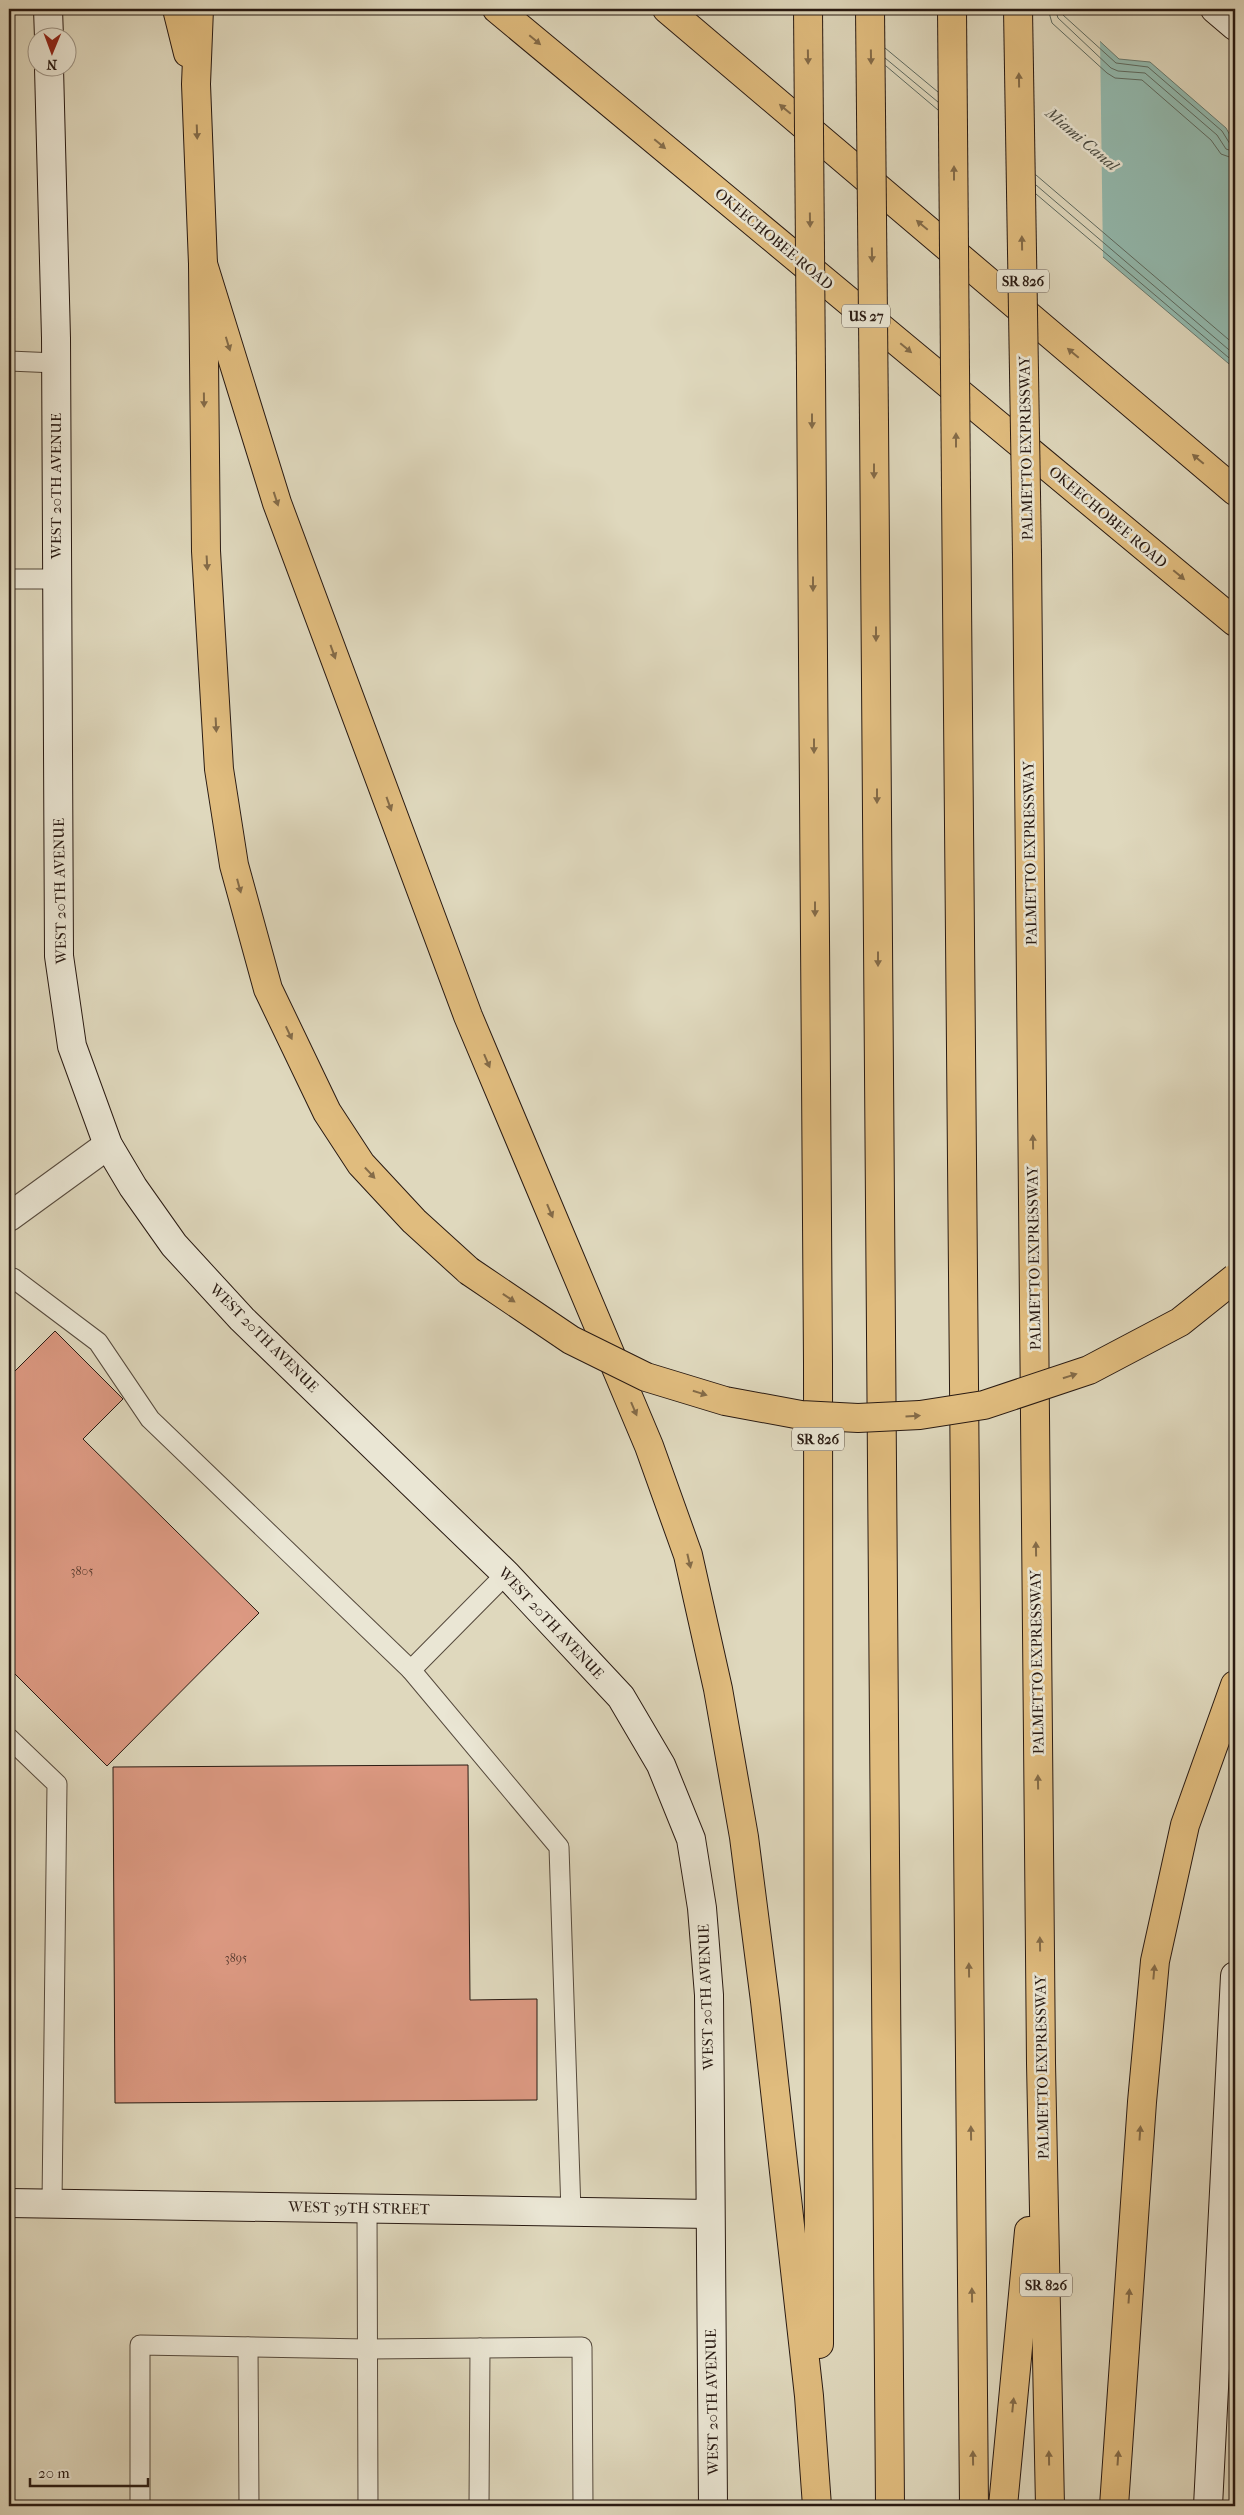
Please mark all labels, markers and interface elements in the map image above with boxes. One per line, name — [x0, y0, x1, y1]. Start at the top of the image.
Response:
north arrow — [28, 28, 78, 78]
one-way arrow — [528, 34, 540, 46]
one-way arrow — [805, 50, 813, 66]
one-way arrow — [867, 50, 875, 66]
text: N — [46, 56, 57, 73]
one-way arrow — [1015, 72, 1023, 88]
one-way arrow — [778, 103, 791, 114]
water label: Miami Canal — [1041, 103, 1124, 176]
one-way arrow — [194, 125, 202, 141]
one-way arrow — [653, 138, 666, 149]
one-way arrow — [950, 165, 958, 181]
street label: OKEECHOBEE ROAD — [711, 184, 837, 294]
one-way arrow — [806, 212, 814, 228]
one-way arrow — [916, 220, 928, 231]
one-way arrow — [1018, 235, 1026, 251]
one-way arrow — [869, 247, 877, 263]
road number: SR 826 — [997, 270, 1049, 292]
road number: US 27 — [842, 304, 890, 328]
one-way arrow — [224, 337, 232, 352]
one-way arrow — [899, 343, 912, 354]
one-way arrow — [1066, 347, 1079, 358]
street label: PALMETTO EXPRESSWAY — [1015, 355, 1037, 540]
one-way arrow — [201, 393, 209, 409]
street label: WEST 20TH AVENUE — [47, 413, 65, 560]
one-way arrow — [808, 414, 816, 430]
one-way arrow — [952, 432, 960, 448]
one-way arrow — [1192, 454, 1204, 465]
street label: OKEECHOBEE ROAD — [1045, 462, 1171, 572]
one-way arrow — [870, 463, 878, 479]
one-way arrow — [273, 492, 281, 507]
one-way arrow — [204, 555, 212, 571]
one-way arrow — [1172, 570, 1185, 581]
one-way arrow — [809, 576, 817, 592]
one-way arrow — [872, 626, 880, 642]
one-way arrow — [330, 644, 337, 659]
one-way arrow — [213, 717, 221, 733]
one-way arrow — [810, 739, 818, 755]
street label: PALMETTO EXPRESSWAY — [1019, 760, 1041, 945]
one-way arrow — [873, 788, 881, 804]
one-way arrow — [385, 797, 393, 812]
street label: WEST 20TH AVENUE — [50, 818, 70, 965]
one-way arrow — [236, 878, 244, 893]
one-way arrow — [811, 901, 819, 917]
one-way arrow — [874, 951, 882, 967]
one-way arrow — [285, 1026, 293, 1040]
one-way arrow — [483, 1054, 491, 1068]
one-way arrow — [1029, 1133, 1037, 1149]
street label: PALMETTO EXPRESSWAY — [1023, 1165, 1045, 1350]
one-way arrow — [364, 1167, 376, 1179]
one-way arrow — [546, 1203, 554, 1218]
street label: WEST 20TH AVENUE — [205, 1279, 322, 1396]
one-way arrow — [503, 1293, 516, 1303]
one-way arrow — [1063, 1372, 1078, 1380]
one-way arrow — [693, 1390, 708, 1398]
one-way arrow — [630, 1401, 638, 1416]
one-way arrow — [905, 1411, 921, 1419]
road number: SR 826 — [792, 1428, 844, 1450]
one-way arrow — [1032, 1541, 1040, 1557]
one-way arrow — [685, 1554, 693, 1569]
street label: WEST 20TH AVENUE — [494, 1563, 607, 1683]
house number: 3805 — [71, 1564, 93, 1578]
street label: PALMETTO EXPRESSWAY — [1026, 1569, 1048, 1754]
one-way arrow — [1034, 1773, 1042, 1789]
street label: WEST 20TH AVENUE — [694, 1924, 718, 2071]
one-way arrow — [1036, 1936, 1044, 1952]
house number: 3895 — [225, 1951, 247, 1965]
one-way arrow — [965, 1962, 973, 1978]
one-way arrow — [1151, 1963, 1159, 1979]
street label: PALMETTO EXPRESSWAY — [1031, 1974, 1053, 2159]
one-way arrow — [966, 2124, 974, 2140]
one-way arrow — [1137, 2125, 1145, 2141]
street label: WEST 39TH STREET — [287, 2198, 431, 2218]
road number: SR 826 — [1020, 2274, 1072, 2296]
one-way arrow — [968, 2287, 976, 2303]
one-way arrow — [1125, 2287, 1133, 2303]
street label: WEST 20TH AVENUE — [702, 2329, 722, 2476]
one-way arrow — [1009, 2397, 1017, 2413]
one-way arrow — [969, 2449, 977, 2465]
one-way arrow — [1045, 2449, 1053, 2465]
one-way arrow — [1114, 2449, 1122, 2465]
scale bar — [30, 2455, 148, 2487]
text: 20 m — [38, 2464, 70, 2482]

